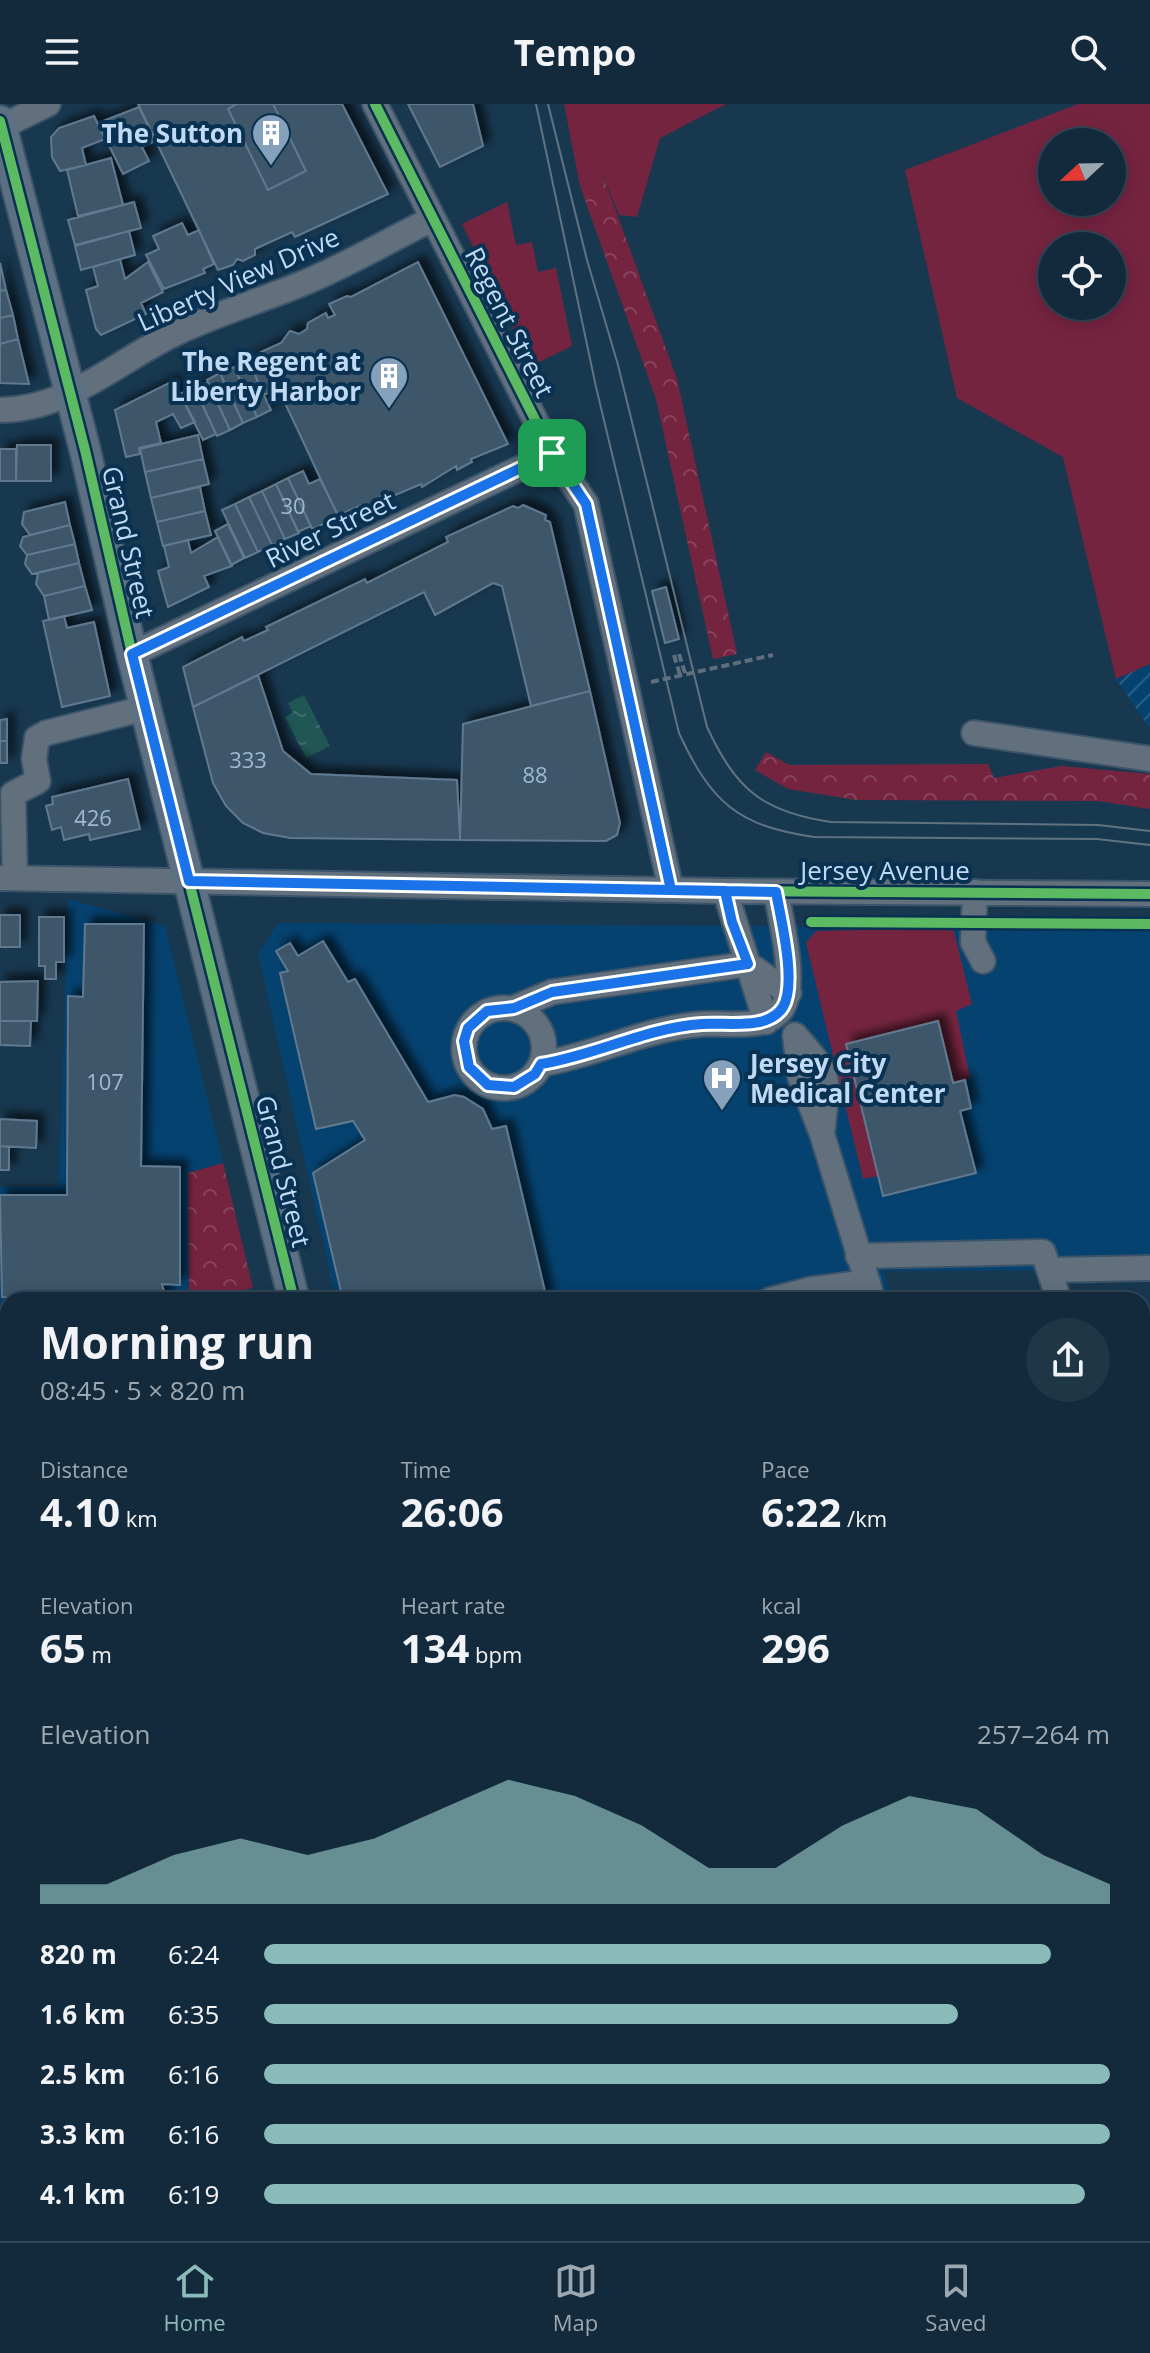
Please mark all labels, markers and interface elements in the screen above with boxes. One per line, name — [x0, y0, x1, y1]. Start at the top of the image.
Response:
text: Tempo — [514, 28, 636, 77]
icon: menu — [40, 30, 84, 74]
icon: search — [1066, 30, 1110, 74]
building icon: The Sutton — [250, 112, 292, 167]
place label: The Sutton — [102, 115, 243, 151]
north arrow — [1038, 128, 1126, 216]
map controls — [1038, 128, 1126, 320]
street label: Liberty View Drive — [131, 218, 345, 340]
button: locate — [1038, 232, 1126, 320]
street label: Regent Street — [457, 241, 563, 403]
place label: The Regent at Liberty Harbor — [170, 343, 361, 409]
building icon: The Regent at Liberty Harbor — [368, 355, 410, 410]
pin — [518, 419, 586, 487]
icon: arrive — [530, 431, 574, 475]
street label: Grand Street — [94, 462, 164, 622]
street label: River Street — [259, 482, 401, 576]
house number: 30 — [280, 490, 306, 520]
house number: 333 — [229, 744, 267, 774]
house number: 88 — [522, 759, 548, 789]
house number: 426 — [74, 802, 112, 832]
street label: Jersey Avenue — [797, 852, 970, 888]
place label: Jersey City Medical Center — [748, 1045, 946, 1111]
hospital icon: Jersey City Medical Center — [701, 1057, 743, 1112]
house number: 107 — [86, 1066, 124, 1096]
street label: Grand Street — [248, 1091, 320, 1251]
text: Morning run — [40, 1312, 314, 1372]
button: share — [1026, 1318, 1110, 1402]
text: 08:45 · 5 × 820 m — [40, 1372, 245, 1408]
text: Distance — [40, 1454, 128, 1484]
text: Time — [401, 1454, 451, 1484]
text: Pace — [761, 1454, 810, 1484]
text: 4.10 — [40, 1484, 120, 1539]
text: 26:06 — [401, 1484, 504, 1539]
text: 6:22 — [761, 1484, 841, 1539]
text: km — [120, 1503, 158, 1533]
text: /km — [841, 1503, 887, 1533]
text: Elevation — [40, 1590, 133, 1620]
text: Heart rate — [401, 1590, 505, 1620]
text: kcal — [761, 1590, 801, 1620]
text: 65 — [40, 1620, 86, 1675]
text: 134 — [401, 1620, 469, 1675]
text: 296 — [761, 1620, 830, 1675]
text: m — [86, 1639, 112, 1669]
text: bpm — [469, 1639, 522, 1669]
text: Elevation — [40, 1716, 150, 1752]
text: 257–264 m — [977, 1716, 1110, 1752]
text: 820 m — [40, 1936, 117, 1972]
text: 6:24 — [168, 1936, 219, 1972]
text: 1.6 km — [40, 1996, 126, 2032]
text: 6:35 — [168, 1996, 219, 2032]
text: 2.5 km — [40, 2056, 126, 2092]
text: 6:16 — [168, 2056, 219, 2092]
text: 3.3 km — [40, 2116, 126, 2152]
text: 6:16 — [168, 2116, 219, 2152]
text: 4.1 km — [40, 2176, 126, 2212]
text: 6:19 — [168, 2176, 219, 2212]
tab: Home — [164, 2259, 226, 2337]
tab: Map — [553, 2259, 598, 2337]
tab: Saved — [925, 2259, 986, 2337]

